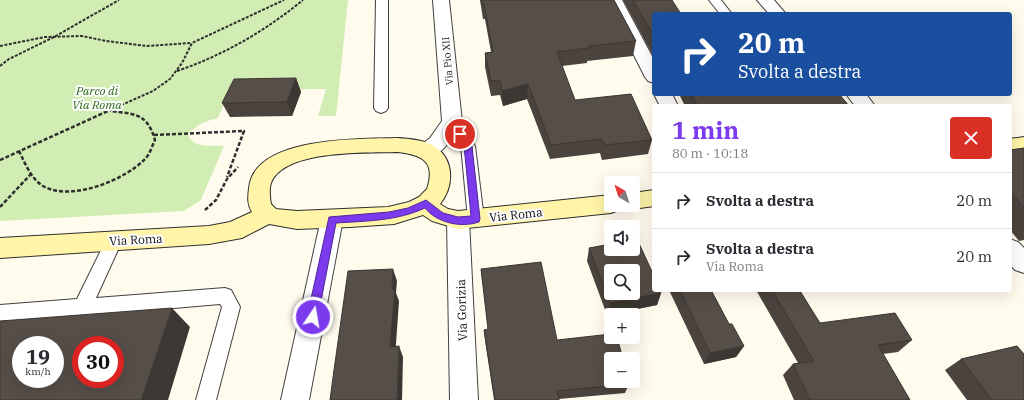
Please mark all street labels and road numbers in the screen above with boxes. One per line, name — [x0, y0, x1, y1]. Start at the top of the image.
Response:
street label: Via Pio XII — [439, 36, 456, 86]
street label: Via Roma — [489, 204, 544, 225]
street label: Via Roma — [109, 231, 164, 248]
street label: Via Gorizia — [453, 278, 470, 341]

